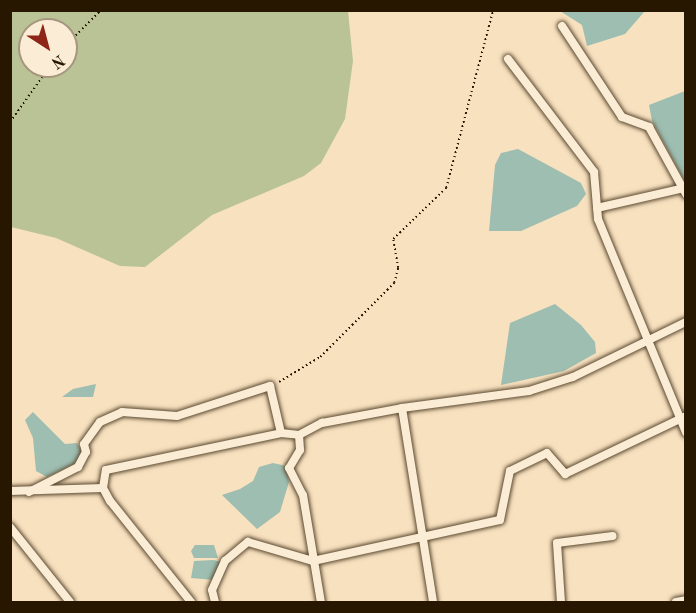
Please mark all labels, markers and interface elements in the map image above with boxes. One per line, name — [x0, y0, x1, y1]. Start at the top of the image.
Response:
north arrow — [18, 18, 78, 78]
text: N — [48, 51, 67, 71]

